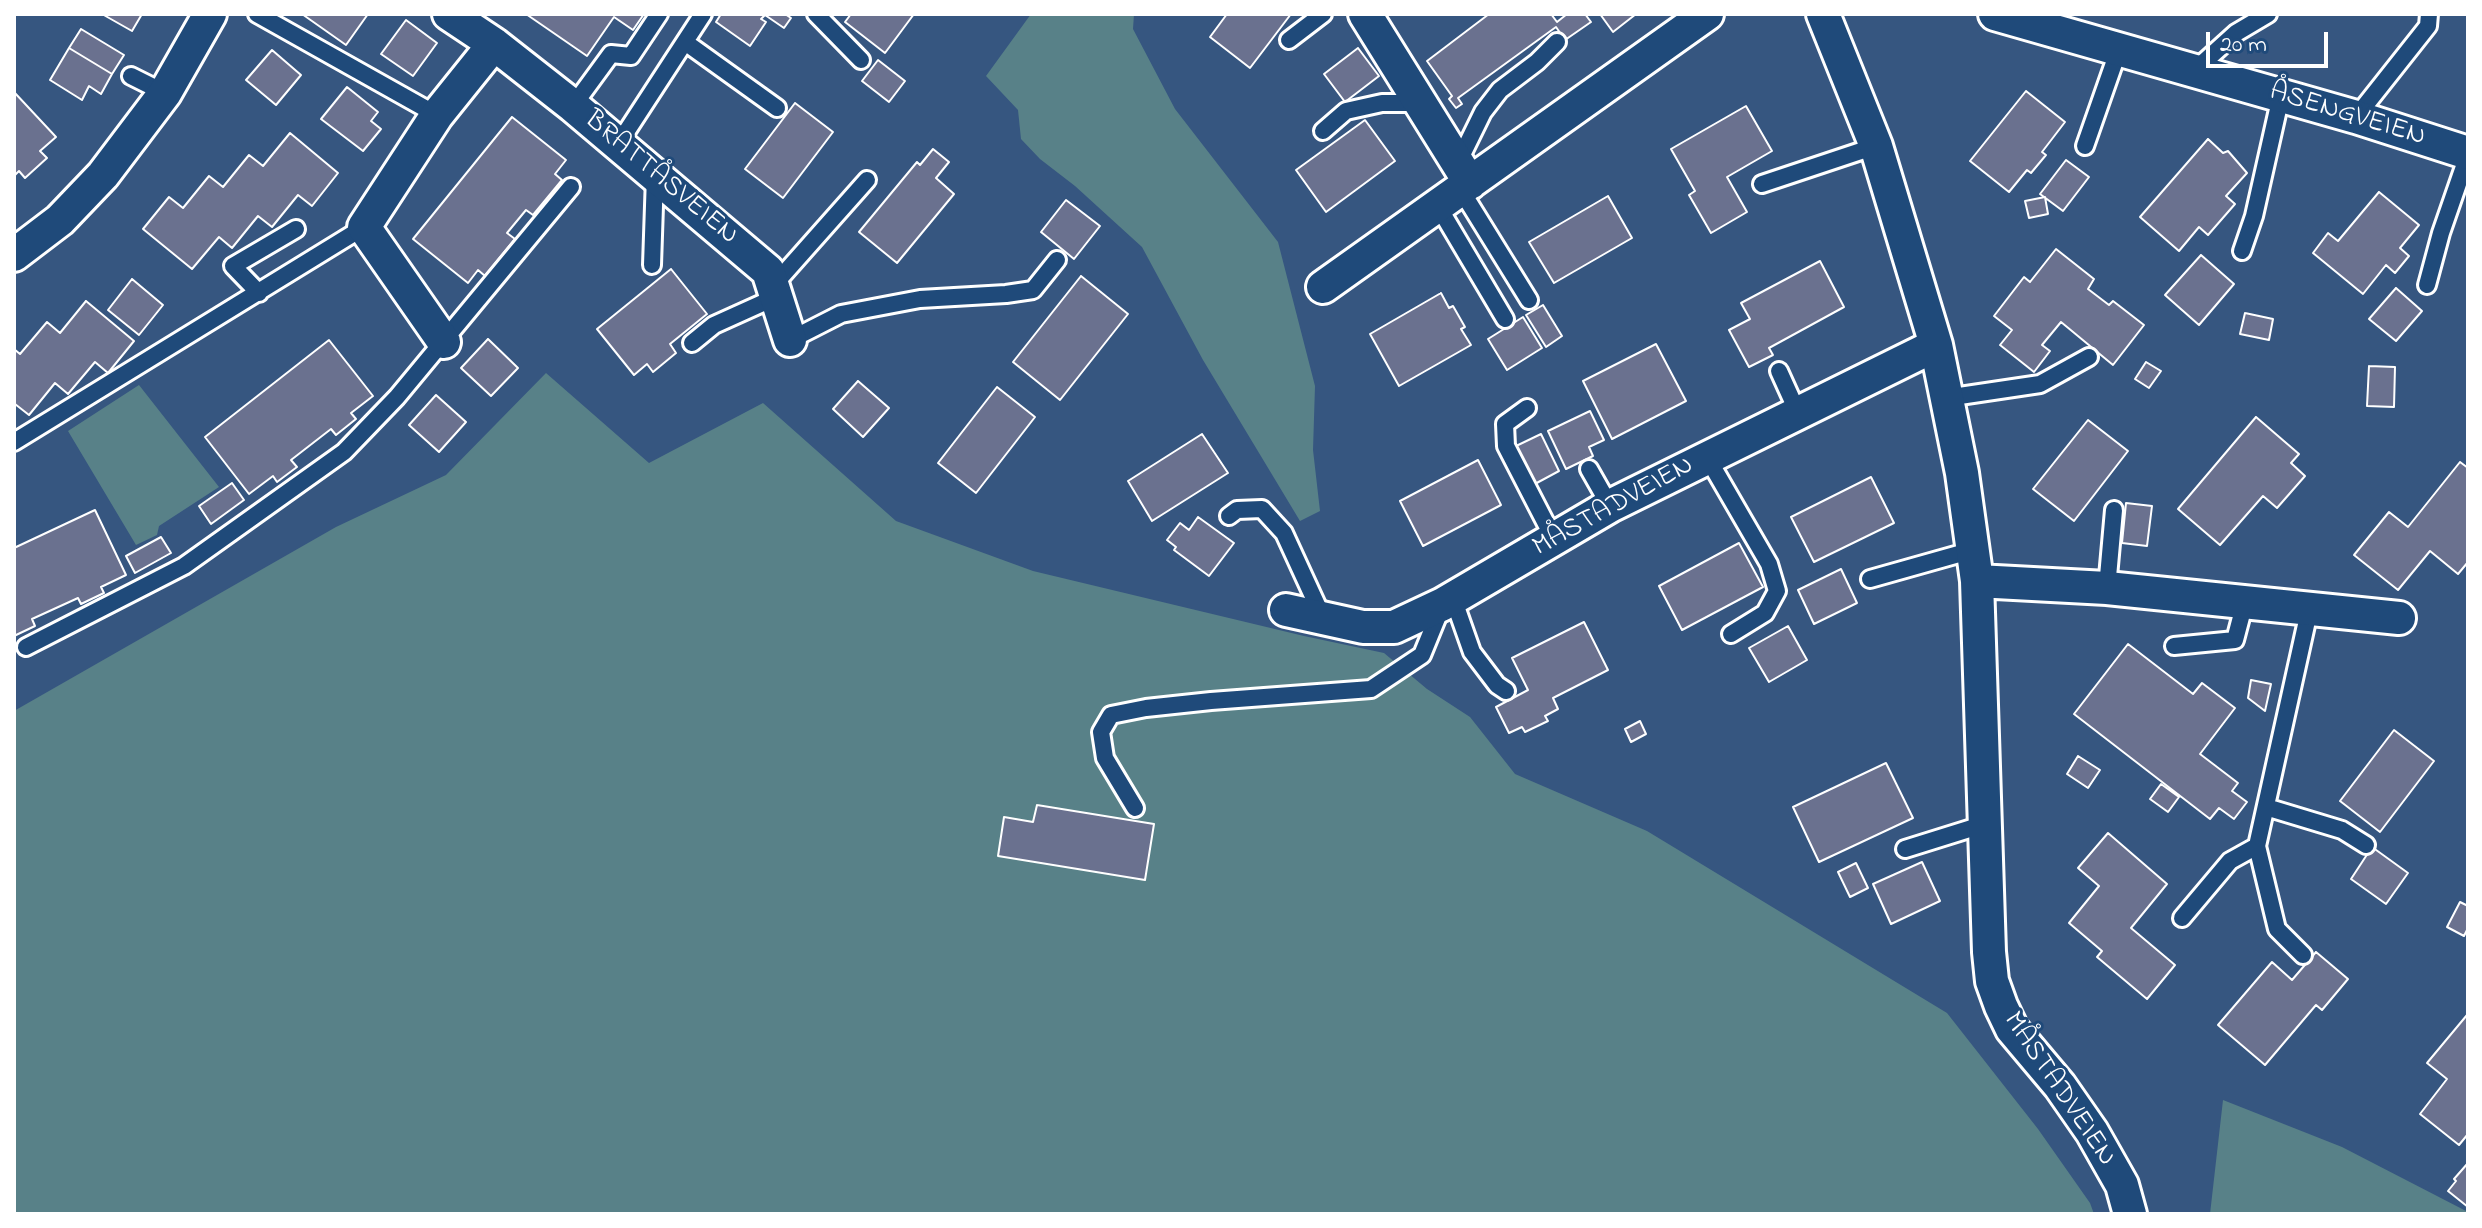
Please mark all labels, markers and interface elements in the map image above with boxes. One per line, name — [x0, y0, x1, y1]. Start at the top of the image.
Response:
scale bar — [2210, 16, 2332, 66]
text: 20 m — [2220, 28, 2267, 63]
street label: ÅSENGVEIEN — [2265, 76, 2429, 156]
street label: BRATTÅSVEIEN — [576, 105, 744, 253]
street label: MÅSTADVEIEN — [1528, 450, 1700, 566]
street label: MÅSTADVEIEN — [1994, 1007, 2122, 1173]

